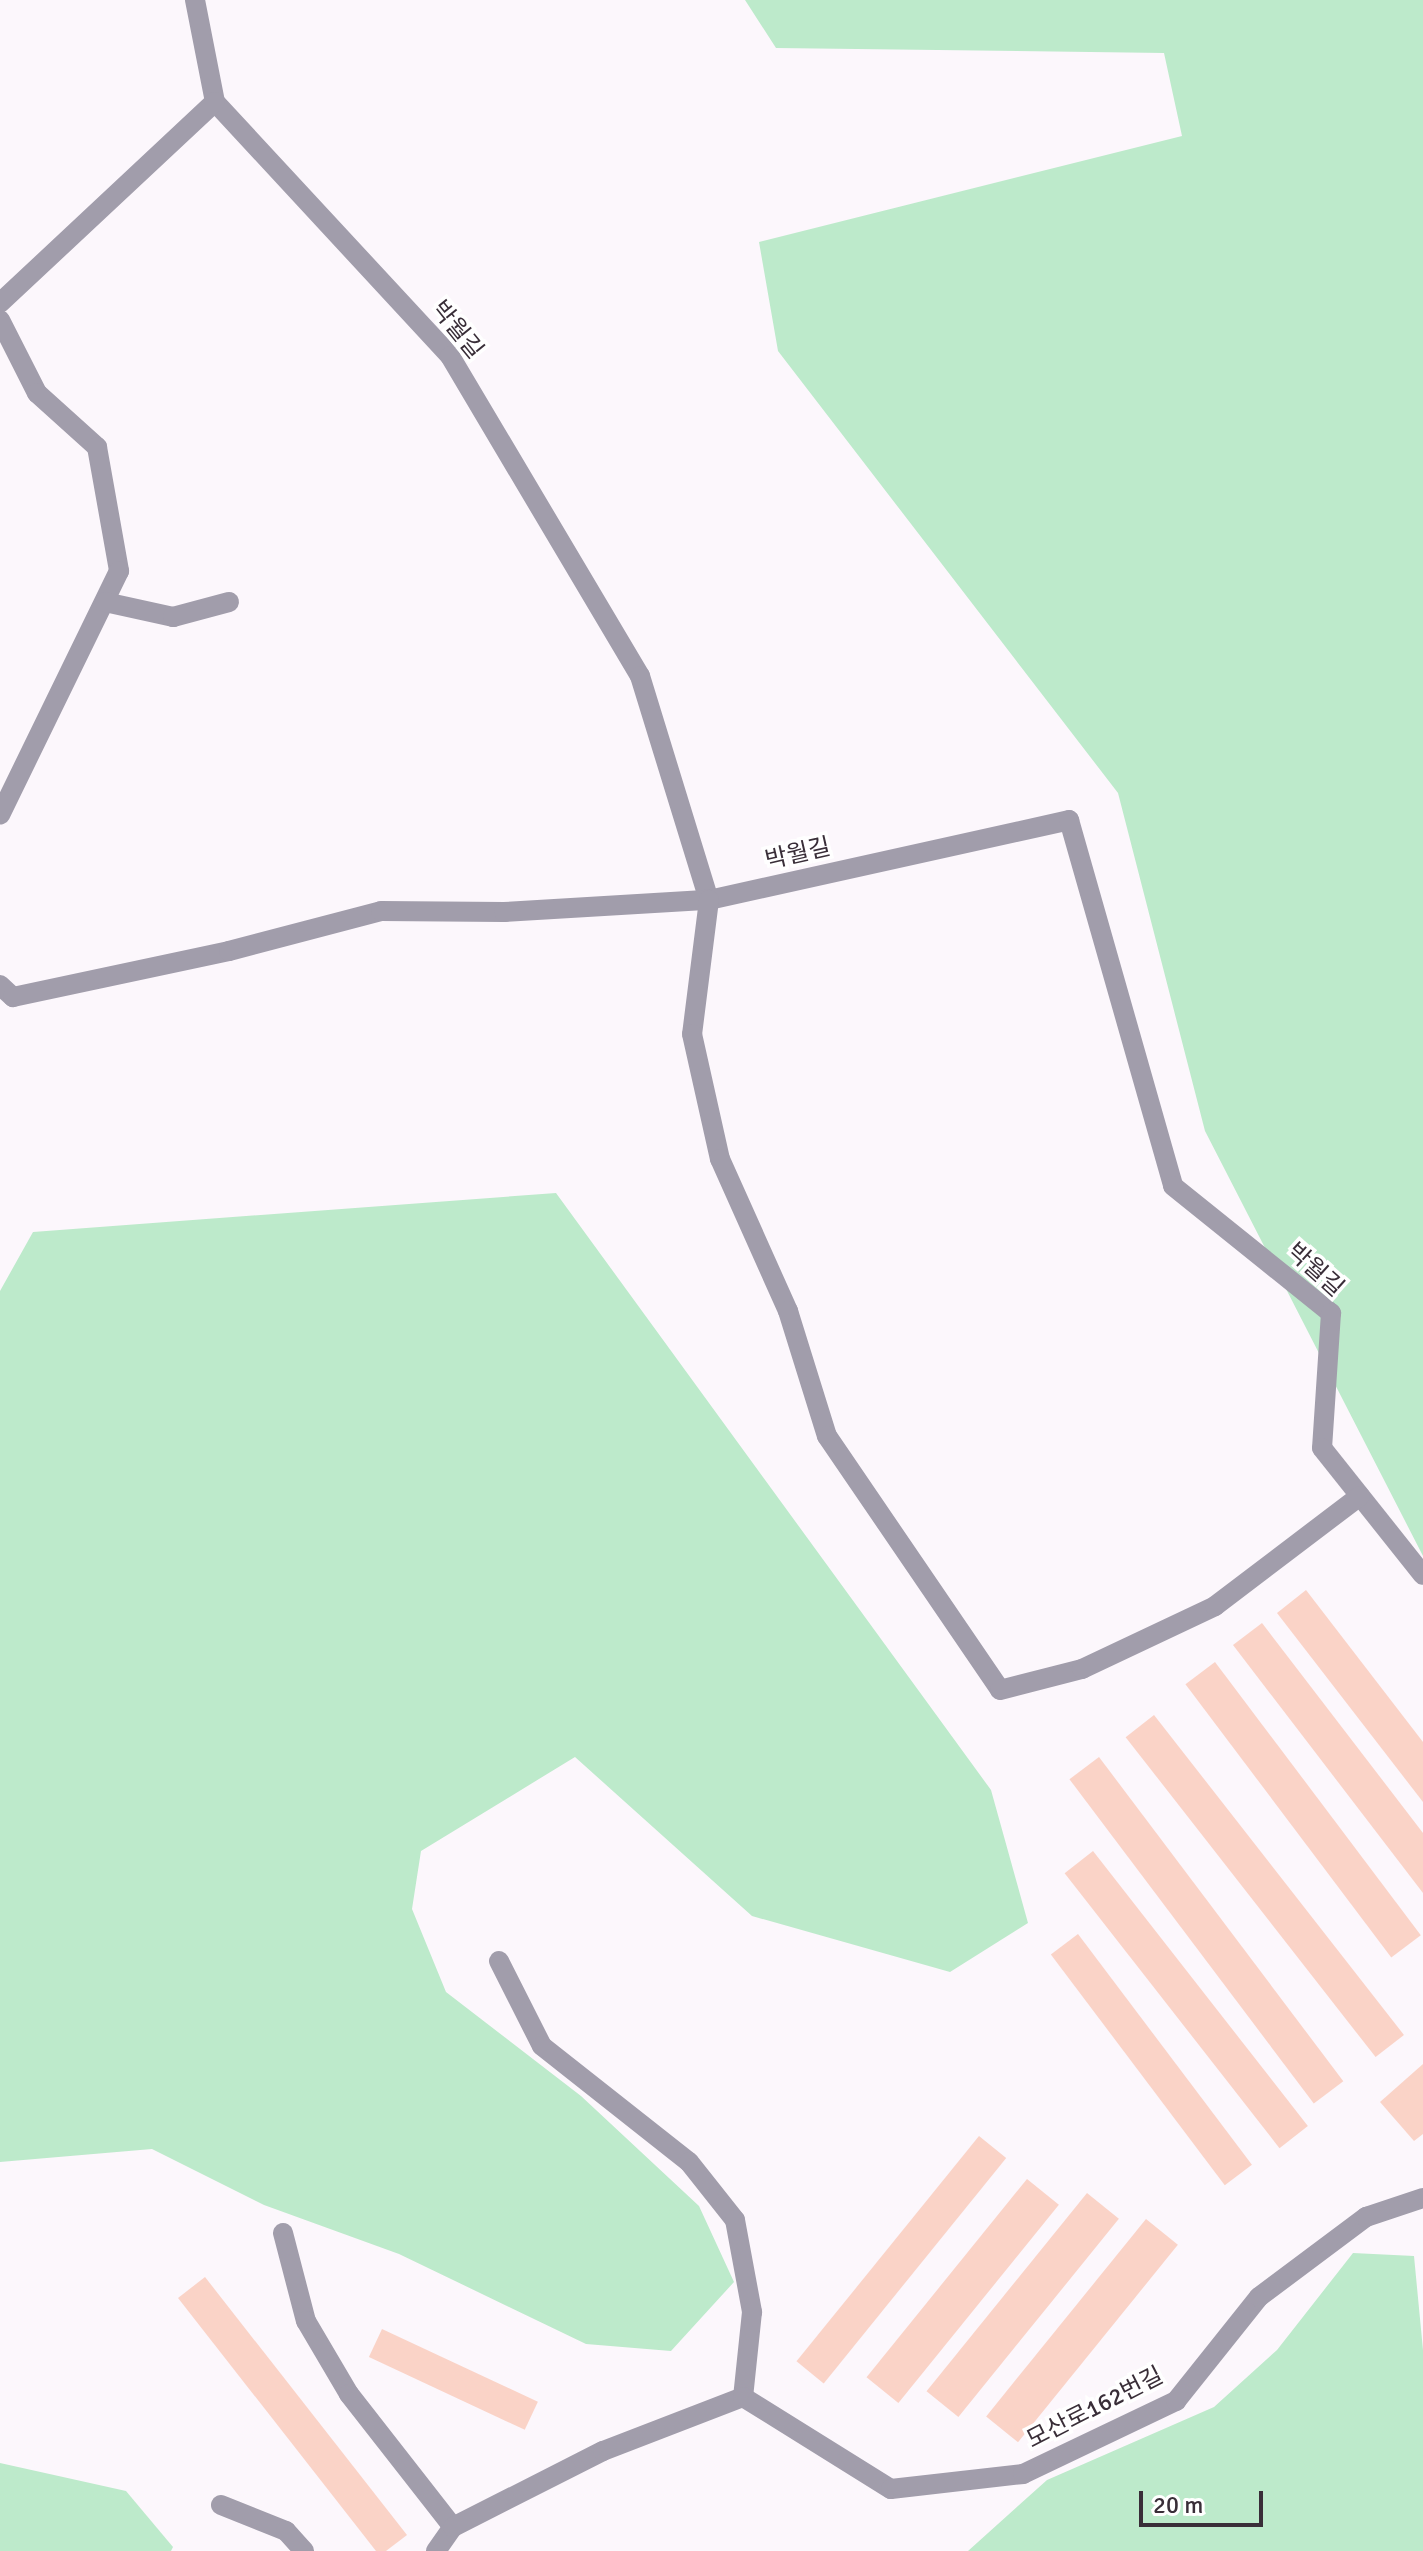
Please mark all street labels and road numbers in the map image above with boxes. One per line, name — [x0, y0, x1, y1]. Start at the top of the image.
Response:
street label: 박월길 — [425, 295, 489, 365]
street label: 박월길 — [762, 833, 834, 875]
street label: 박월길 — [1281, 1237, 1349, 1303]
street label: 모산로162번길 — [1022, 2361, 1168, 2455]

